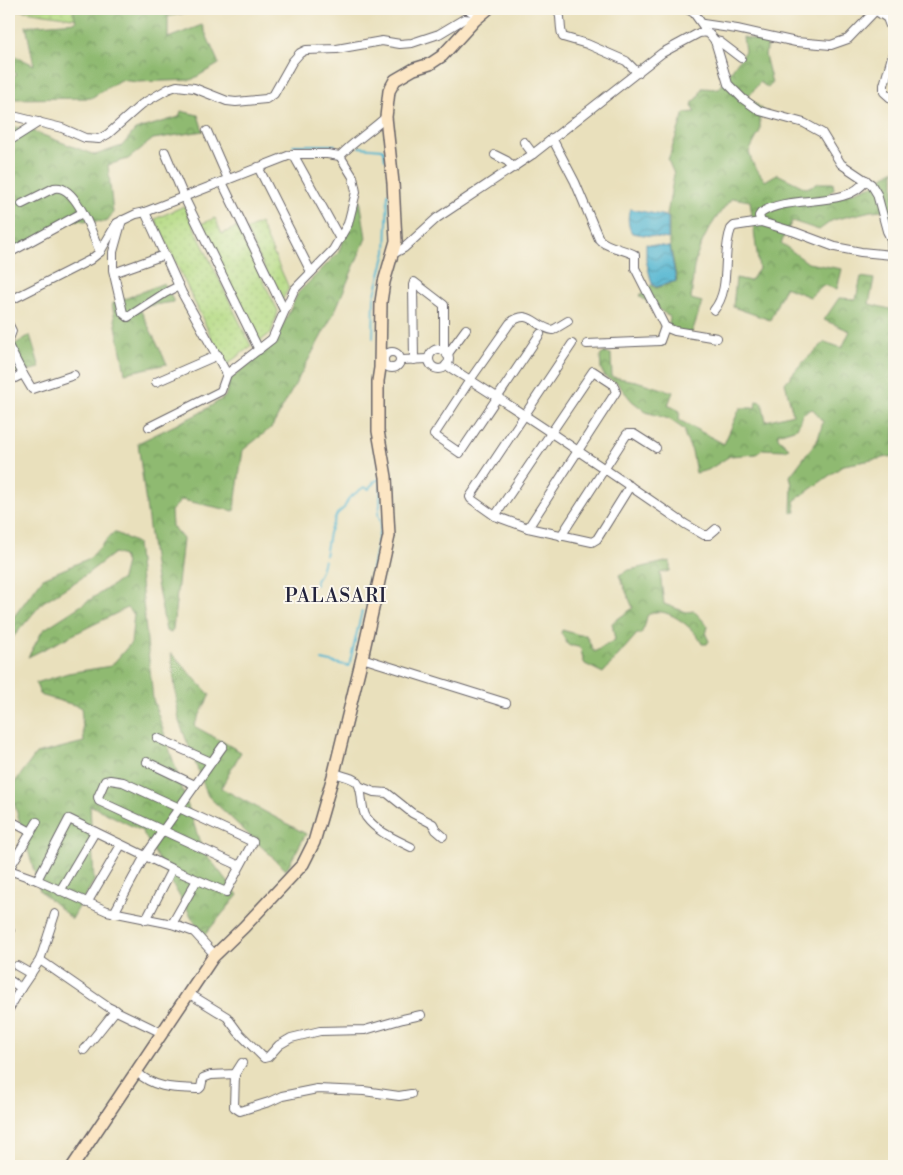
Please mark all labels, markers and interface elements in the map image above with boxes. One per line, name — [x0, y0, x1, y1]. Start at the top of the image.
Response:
district label: PALASARI — [285, 584, 387, 608]

